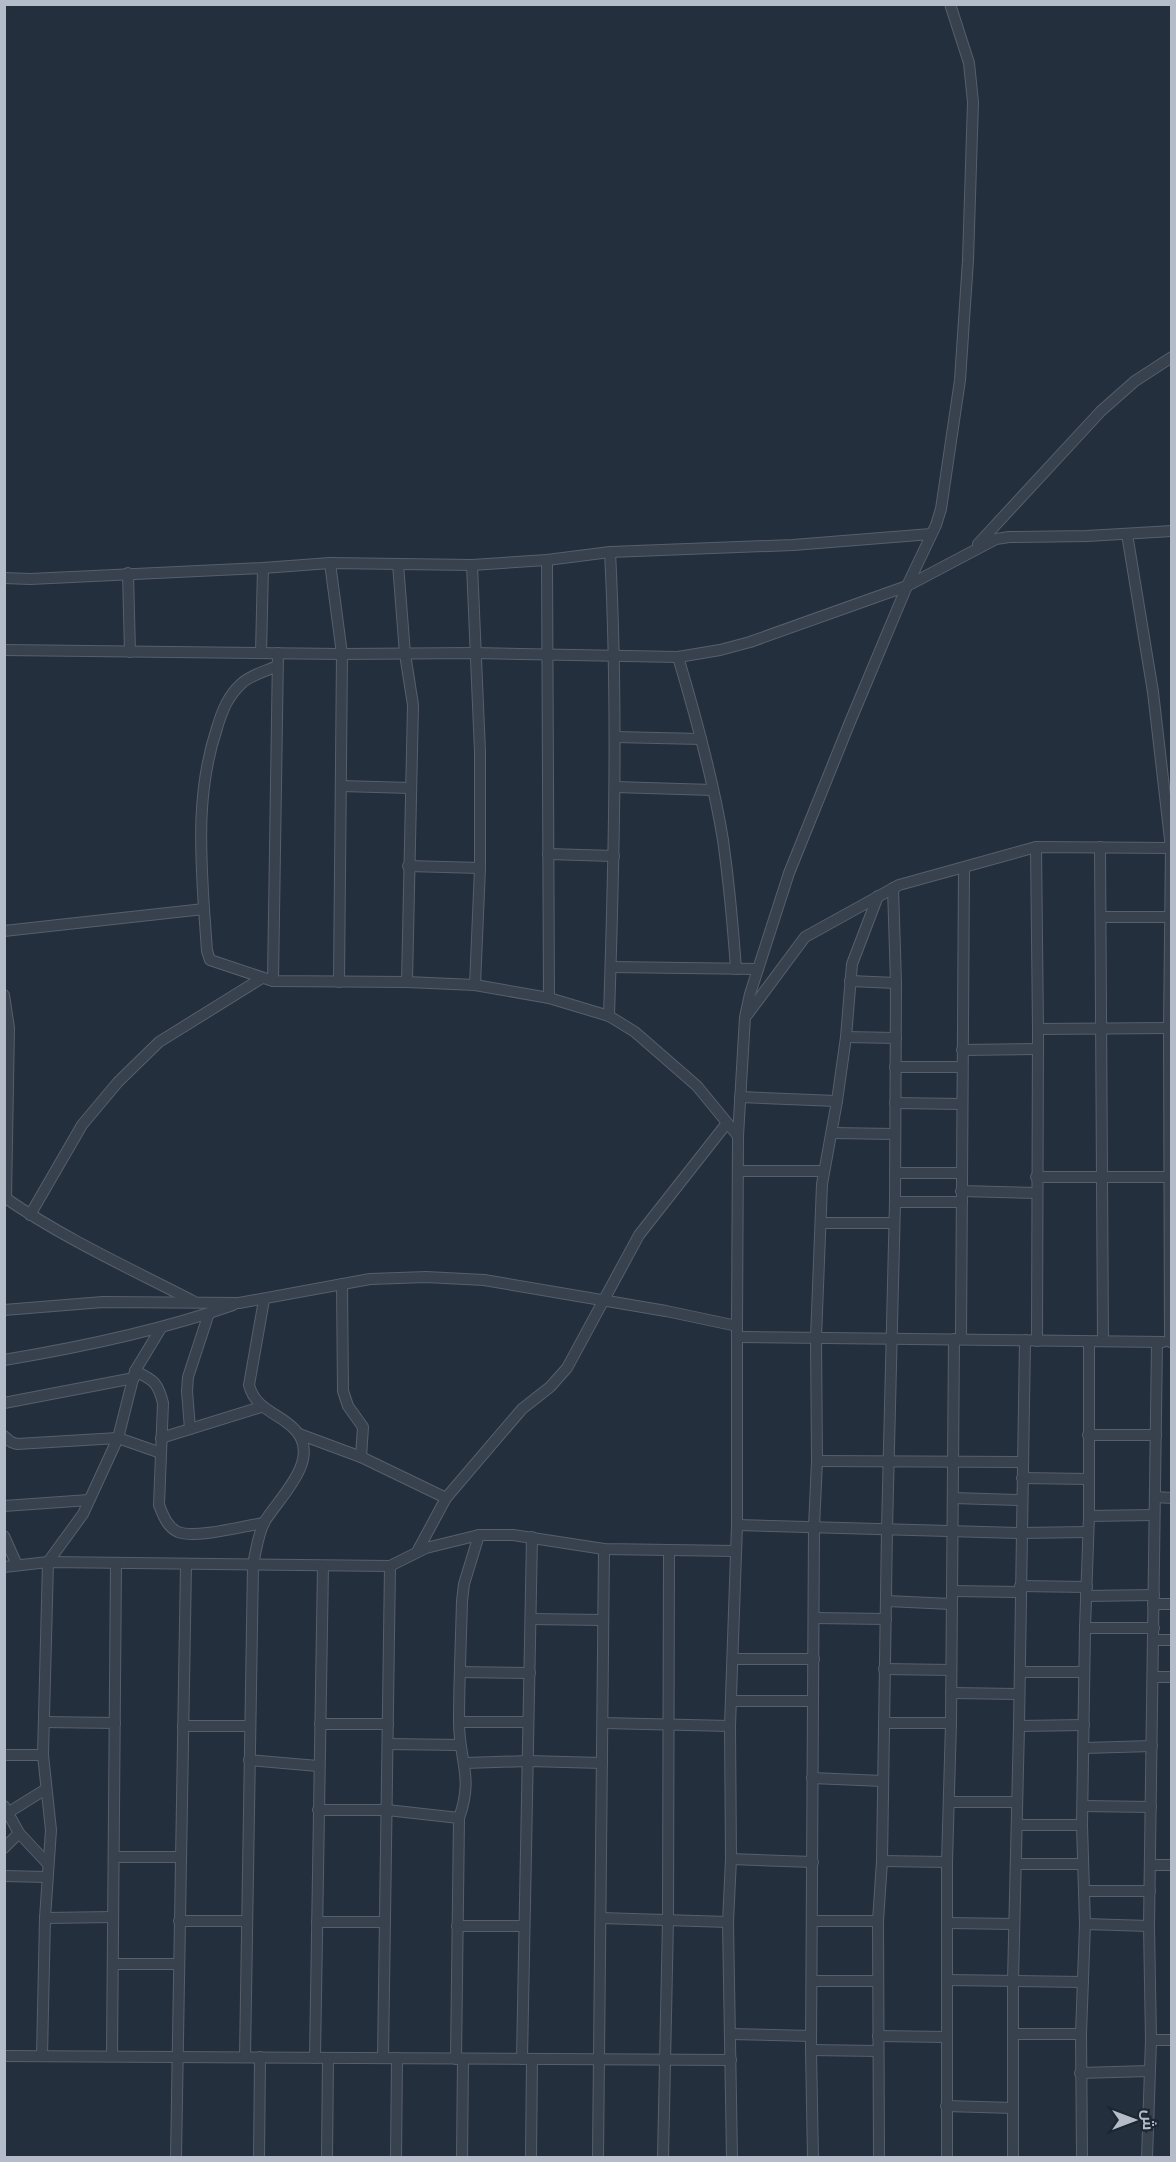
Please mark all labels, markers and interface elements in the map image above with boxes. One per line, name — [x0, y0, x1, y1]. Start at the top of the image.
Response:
north arrow — [1104, 2090, 1164, 2150]
text: ش — [1139, 2110, 1158, 2130]

